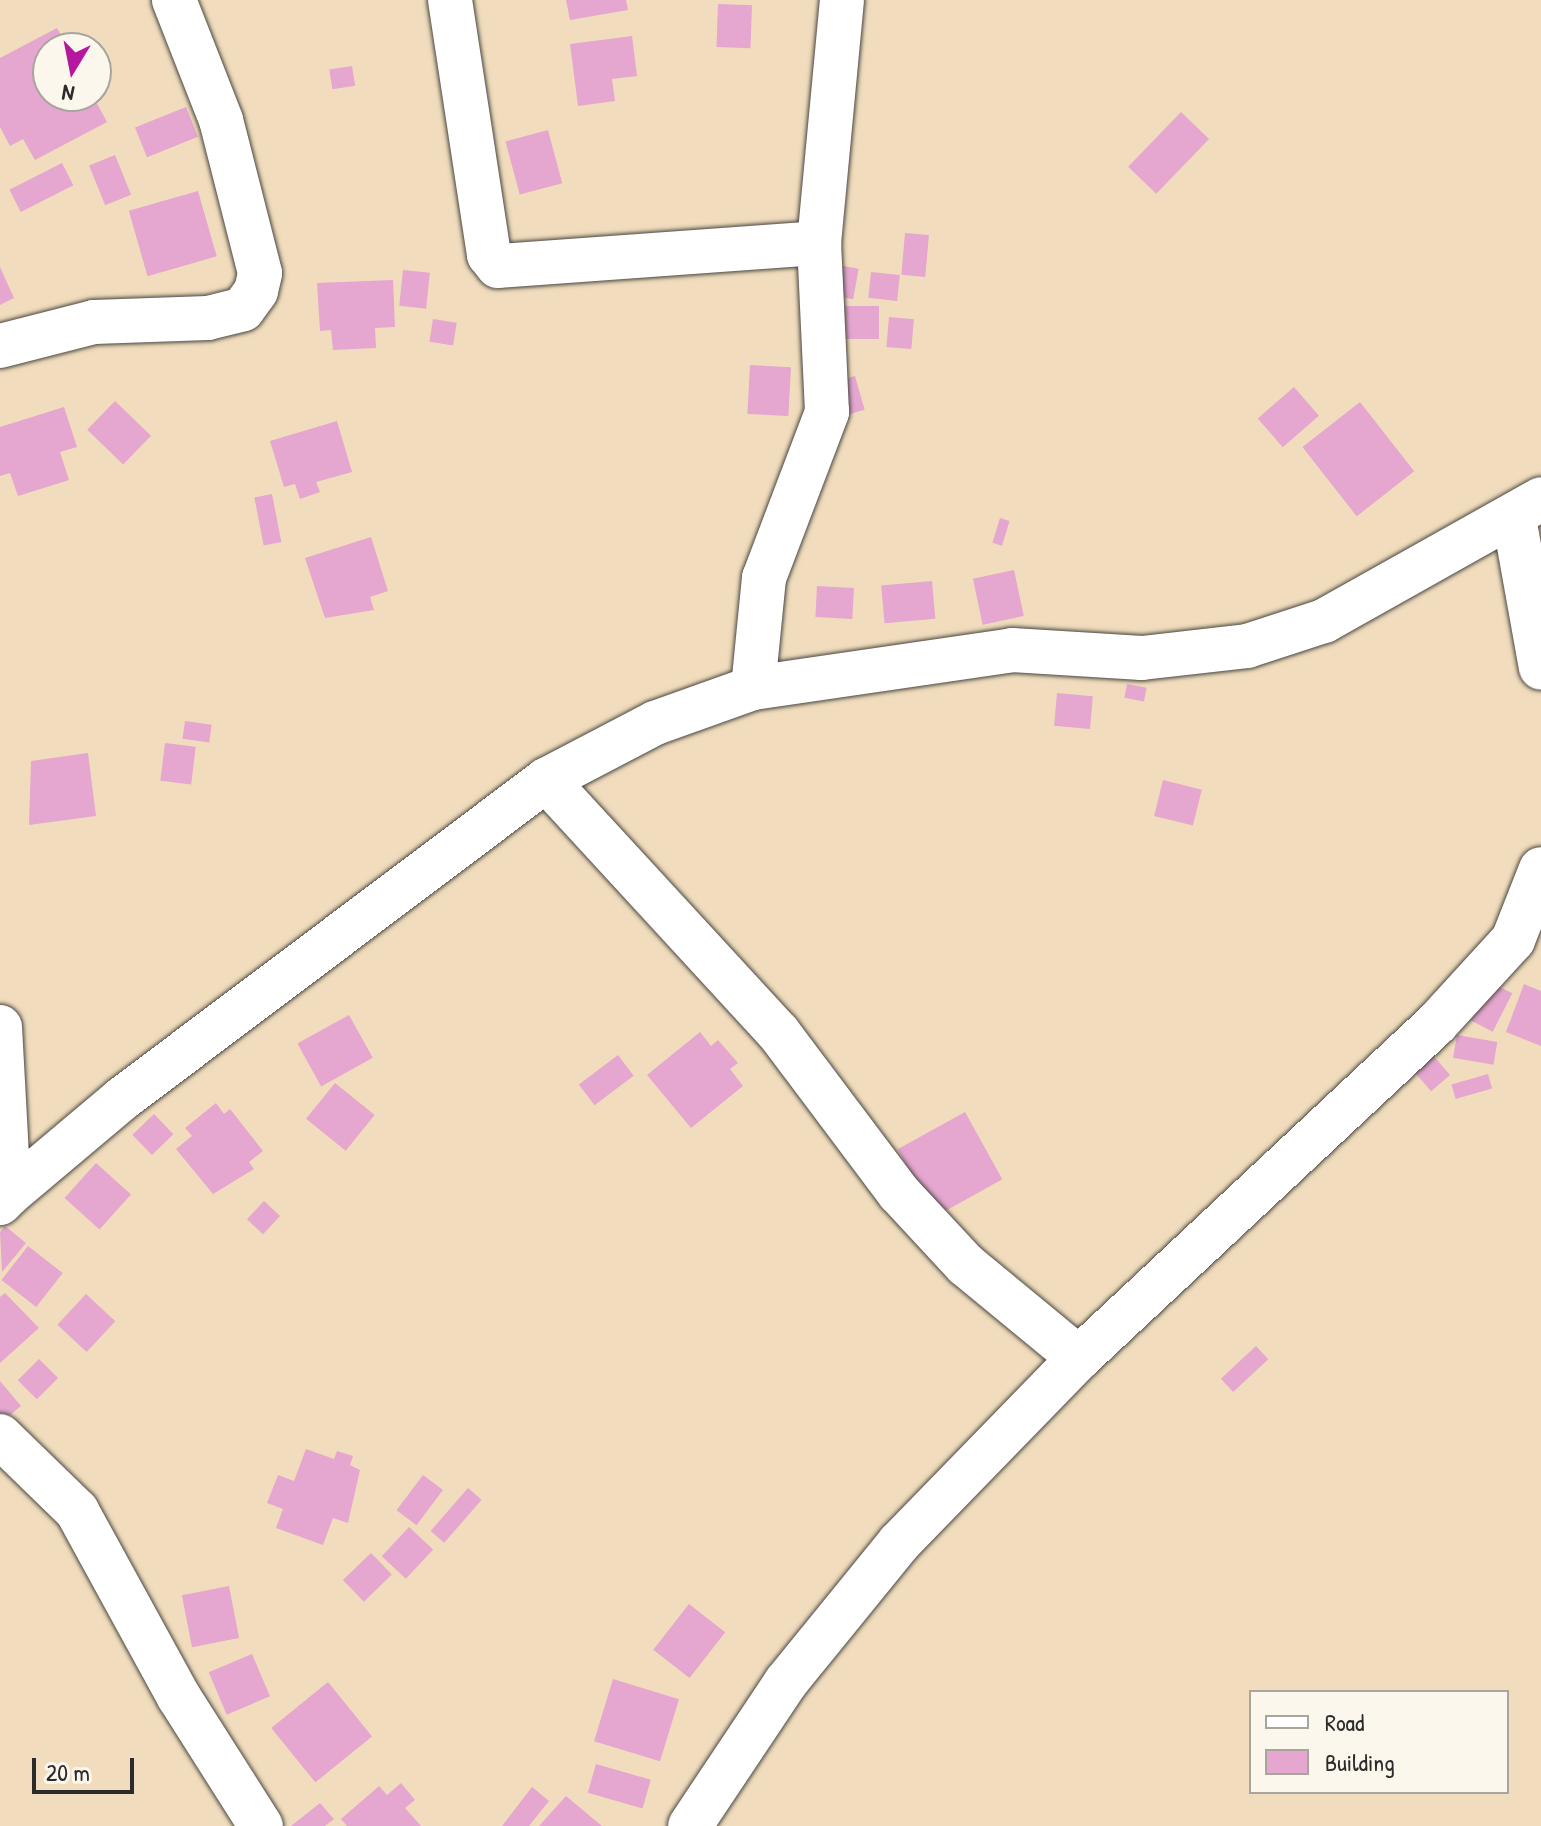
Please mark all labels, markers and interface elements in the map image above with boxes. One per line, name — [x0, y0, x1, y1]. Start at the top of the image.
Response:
north arrow — [32, 32, 112, 112]
text: N — [60, 78, 77, 109]
legend — [1249, 1690, 1509, 1794]
text: Road — [1325, 1706, 1364, 1738]
scale bar — [36, 1742, 138, 1792]
text: Building — [1325, 1746, 1395, 1778]
text: 20 m — [46, 1756, 90, 1788]

